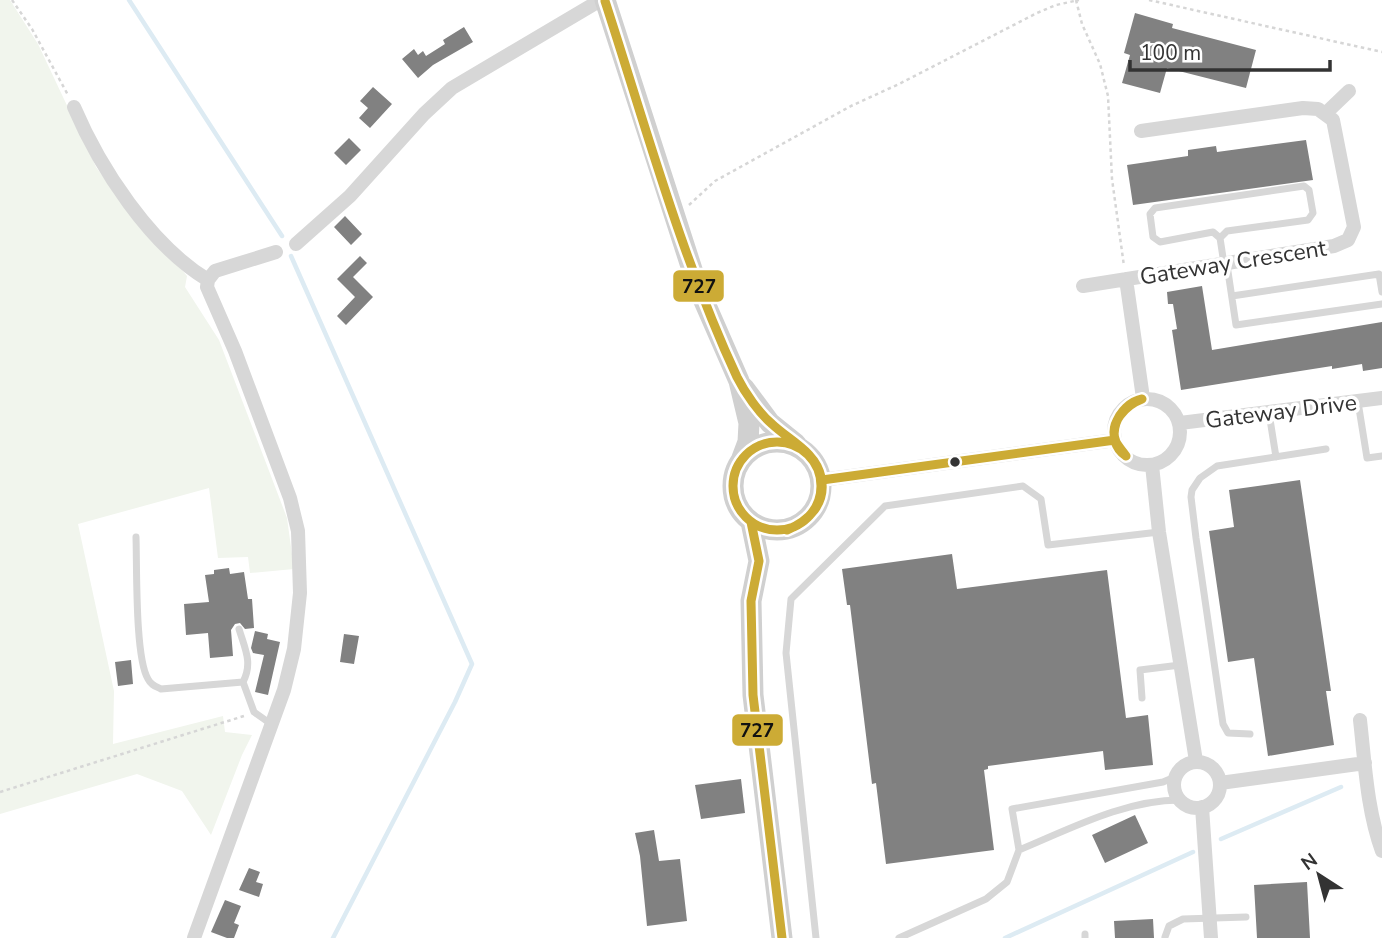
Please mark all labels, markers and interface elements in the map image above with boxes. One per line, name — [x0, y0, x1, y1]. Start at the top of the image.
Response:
scale bar — [1130, 28, 1330, 72]
text: 100 m — [1140, 39, 1201, 67]
street label: Gateway Crescent — [1138, 232, 1330, 293]
line badge: 727 — [672, 269, 725, 303]
text: 727 — [682, 274, 716, 300]
street label: Gateway Drive — [1204, 387, 1359, 436]
unlabelled marker — [948, 455, 962, 469]
line badge: 727 — [731, 713, 784, 747]
text: 727 — [740, 718, 774, 744]
north arrow — [1284, 840, 1354, 910]
text: N — [1296, 847, 1323, 877]

